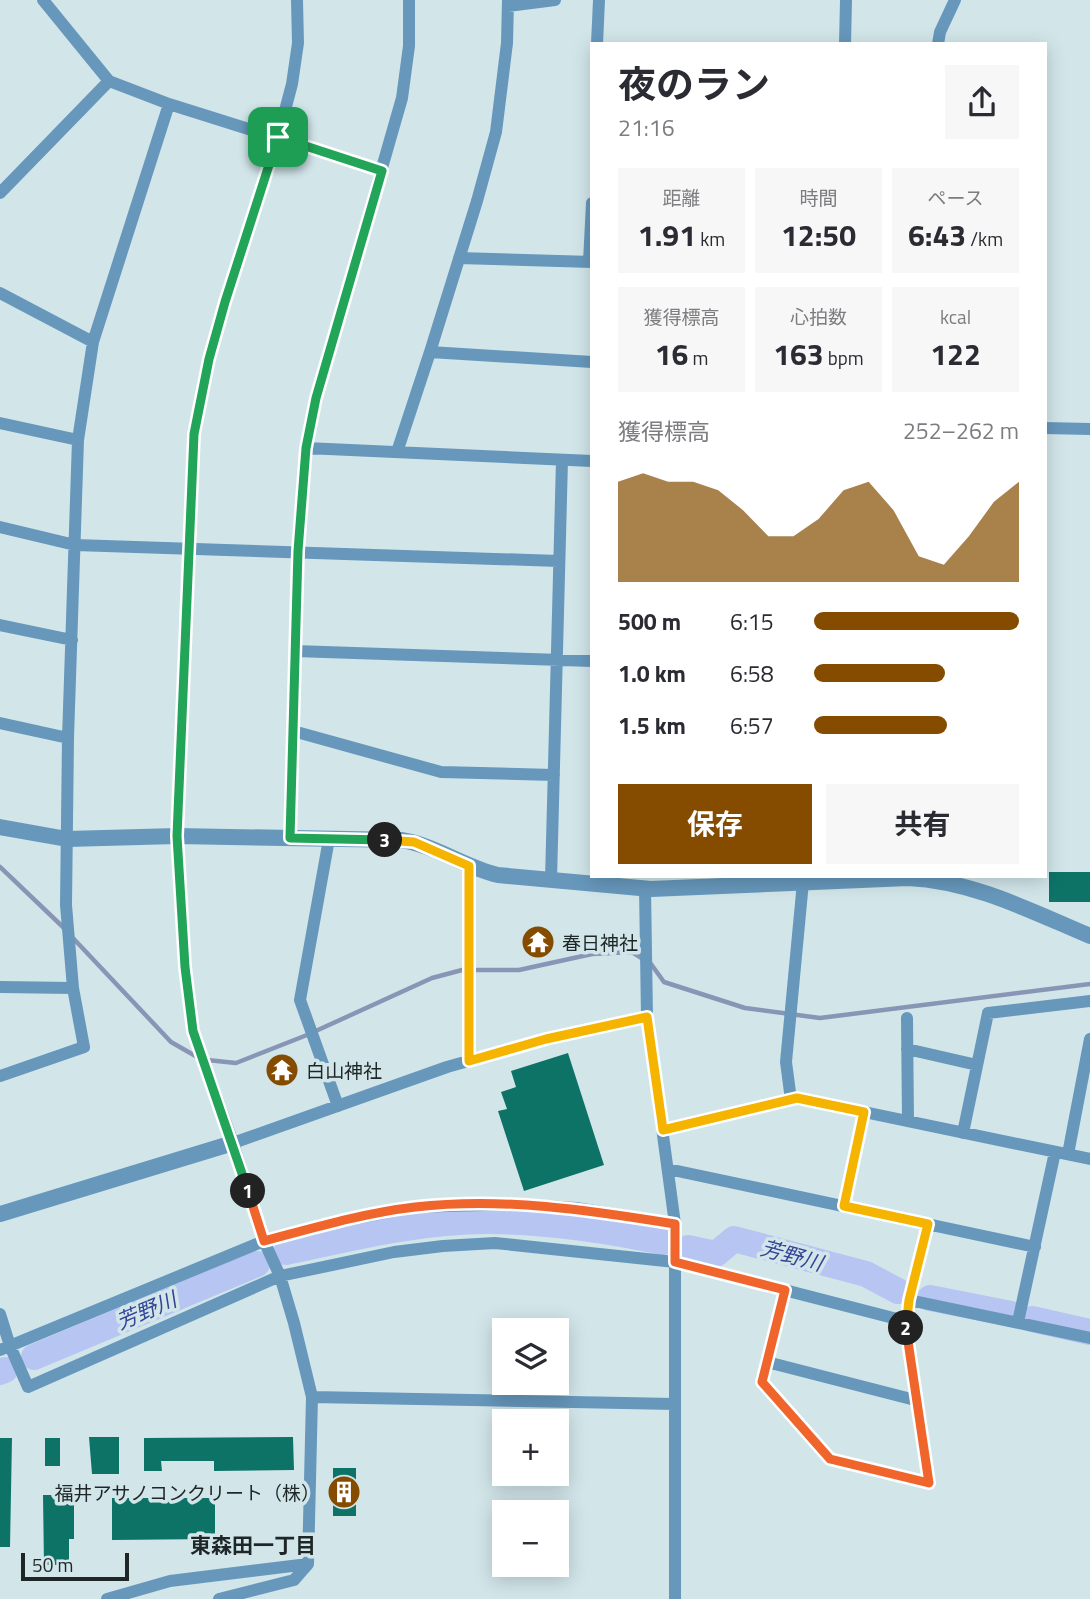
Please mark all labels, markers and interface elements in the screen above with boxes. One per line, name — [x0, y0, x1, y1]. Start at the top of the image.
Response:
text: 夜のラン — [618, 55, 770, 113]
button: share — [945, 65, 1019, 139]
pin — [248, 107, 308, 167]
text: 21:16 — [618, 110, 675, 145]
icon: arrive — [259, 118, 297, 156]
text: 距離 — [662, 183, 701, 212]
text: 時間 — [799, 183, 838, 212]
text: ペース — [927, 183, 984, 212]
text: 1.91 — [638, 212, 696, 258]
text: 12:50 — [781, 212, 856, 258]
text: 6:43 — [908, 212, 966, 258]
text: km — [696, 224, 725, 253]
text: /km — [966, 224, 1003, 253]
text: 獲得標高 — [643, 302, 720, 331]
text: 心拍数 — [790, 302, 847, 331]
text: kcal — [940, 302, 971, 331]
text: 16 — [655, 331, 688, 377]
text: 163 — [773, 331, 824, 377]
text: 122 — [930, 331, 981, 377]
text: m — [688, 343, 708, 372]
text: bpm — [824, 343, 864, 372]
text: 252–262 m — [903, 413, 1019, 448]
text: 獲得標高 — [618, 414, 710, 449]
text: 500 m — [618, 604, 681, 639]
text: 6:15 — [730, 604, 774, 639]
text: 1.0 km — [618, 656, 686, 691]
text: 6:58 — [730, 656, 774, 691]
text: 1.5 km — [618, 708, 686, 743]
text: 6:57 — [730, 708, 774, 743]
button: 保存 — [618, 784, 812, 864]
button: 共有 — [826, 784, 1019, 864]
pin: 3 — [368, 822, 402, 858]
text: 3 — [379, 825, 390, 854]
temple icon: 春日神社 — [519, 923, 557, 961]
place label: 春日神社 — [562, 928, 638, 957]
temple icon: 白山神社 — [263, 1051, 301, 1089]
place label: 白山神社 — [306, 1056, 382, 1085]
pin: 1 — [230, 1174, 266, 1208]
text: 1 — [242, 1176, 253, 1205]
water label: 芳野川 — [757, 1231, 828, 1279]
water label: 芳野川 — [111, 1282, 183, 1337]
pin: 2 — [888, 1310, 923, 1346]
text: 2 — [900, 1313, 911, 1342]
map controls — [492, 1318, 569, 1577]
button: layers — [492, 1318, 569, 1395]
button: + — [492, 1409, 569, 1486]
building icon: 福井アサノコンクリート（株） — [325, 1473, 363, 1511]
place label: 福井アサノコンクリート（株） — [54, 1478, 320, 1507]
button: − — [492, 1500, 569, 1577]
district label: 東森田一丁目 — [190, 1529, 316, 1561]
scale bar — [21, 1550, 130, 1582]
text: 50 m — [32, 1550, 73, 1579]

